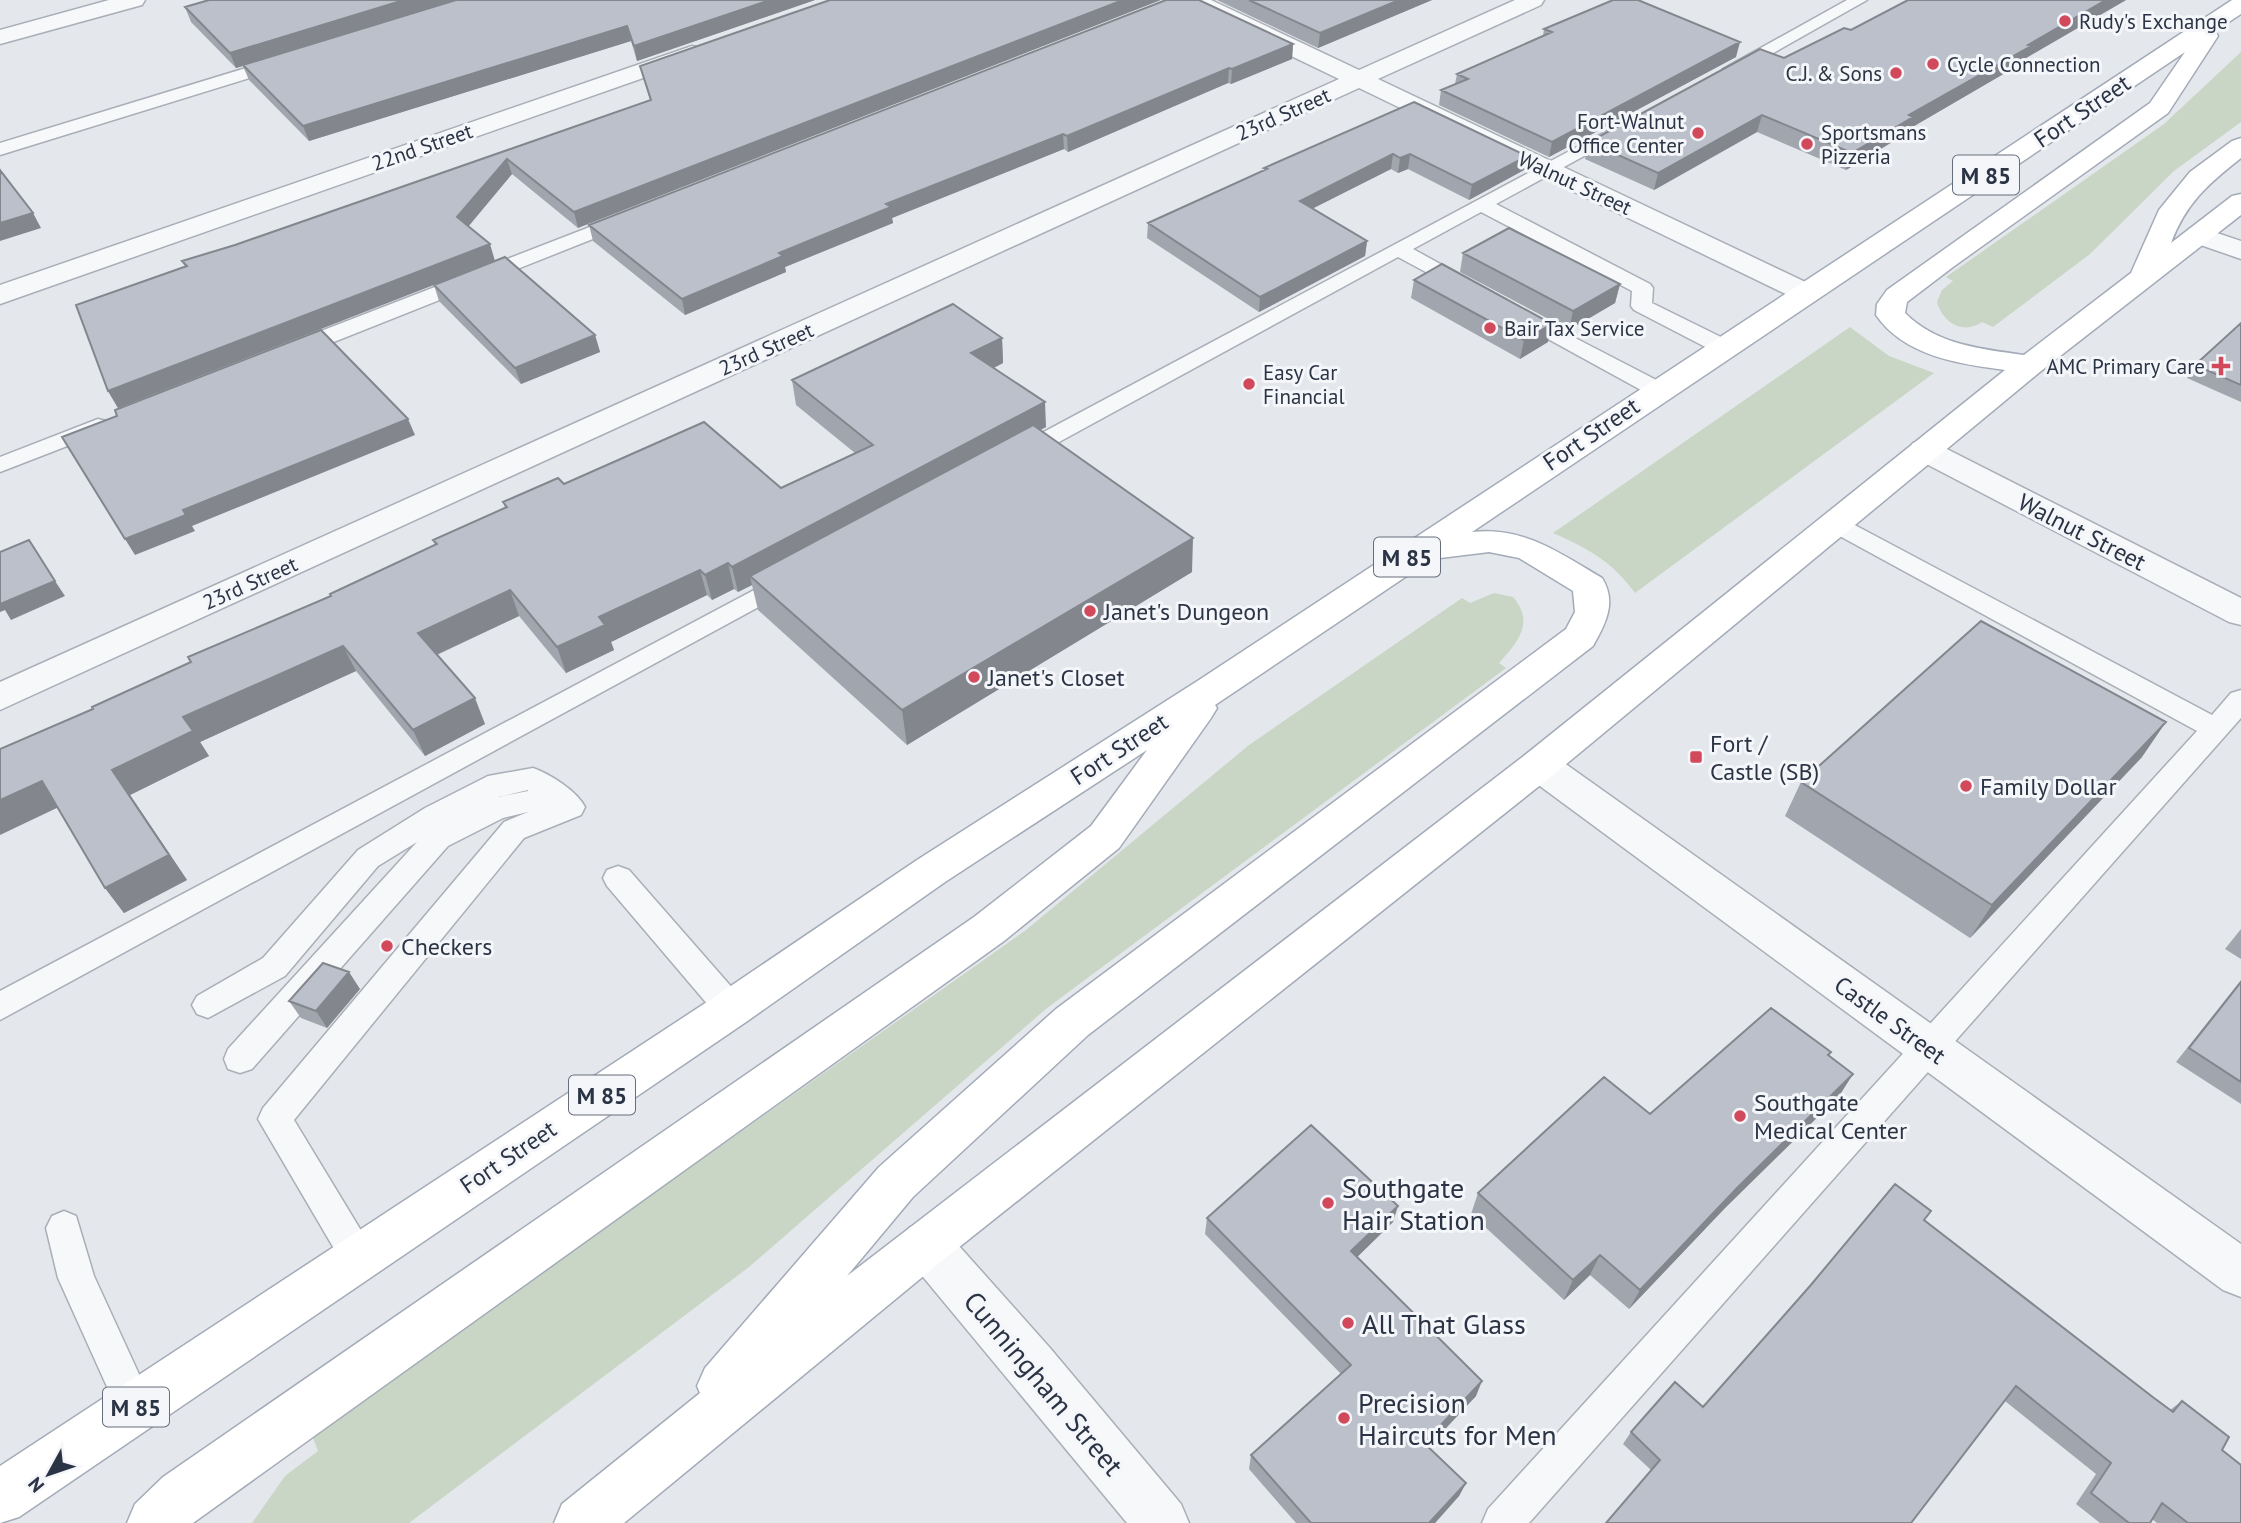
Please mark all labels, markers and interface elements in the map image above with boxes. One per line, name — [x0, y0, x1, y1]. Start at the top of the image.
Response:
place label: Rudy's Exchange — [2079, 8, 2228, 35]
marker: Rudy's Exchange — [2057, 13, 2073, 29]
place label: Cycle Connection — [1947, 51, 2100, 78]
marker: Cycle Connection — [1925, 56, 1941, 72]
place label: C.J. & Sons — [1786, 60, 1882, 87]
marker: C.J. & Sons — [1888, 65, 1904, 81]
street label: Fort Street — [2028, 67, 2136, 155]
street label: 23rd Street — [1232, 81, 1334, 147]
place label: Fort-Walnut Office Center — [1568, 108, 1684, 159]
street label: 22nd Street — [368, 117, 476, 177]
place label: Sportsmans Pizzeria — [1821, 119, 1926, 170]
marker: Fort-Walnut Office Center — [1690, 125, 1706, 141]
marker: Sportsmans Pizzeria — [1799, 136, 1815, 152]
street label: Walnut Street — [1514, 145, 1636, 221]
road number: M 85 — [1953, 156, 2019, 194]
place label: Bair Tax Service — [1504, 315, 1644, 342]
street label: 23rd Street — [715, 316, 817, 382]
marker: Bair Tax Service — [1482, 320, 1498, 336]
place label: AMC Primary Care — [2046, 353, 2205, 380]
marker: AMC Primary Care — [2211, 356, 2231, 376]
place label: Easy Car Financial — [1263, 359, 1345, 410]
marker: Easy Car Financial — [1241, 376, 1257, 392]
street label: Fort Street — [1537, 390, 1645, 478]
street label: Walnut Street — [2013, 486, 2151, 578]
road number: M 85 — [1374, 538, 1440, 576]
street label: 23rd Street — [199, 550, 301, 616]
place label: Janet's Dungeon — [1103, 596, 1269, 627]
marker: Janet's Dungeon — [1082, 603, 1098, 619]
place label: Janet's Closet — [987, 662, 1125, 693]
marker: Janet's Closet — [966, 669, 982, 685]
street label: Fort Street — [1064, 706, 1174, 792]
place label: Fort / Castle (SB) — [1710, 728, 1819, 787]
marker: Fort / Castle (SB) — [1688, 749, 1704, 765]
place label: Family Dollar — [1980, 771, 2117, 802]
marker: Family Dollar — [1958, 778, 1974, 794]
place label: Checkers — [401, 931, 492, 962]
marker: Checkers — [379, 938, 395, 954]
street label: Castle Street — [1828, 969, 1952, 1071]
road number: M 85 — [569, 1076, 635, 1114]
place label: Southgate Medical Center — [1754, 1087, 1907, 1146]
marker: Southgate Medical Center — [1732, 1108, 1748, 1124]
street label: Fort Street — [454, 1113, 562, 1201]
place label: Southgate Hair Station — [1342, 1169, 1485, 1238]
marker: Southgate Hair Station — [1320, 1195, 1336, 1211]
street label: Cunningham Street — [956, 1283, 1132, 1483]
place label: All That Glass — [1362, 1305, 1526, 1342]
marker: All That Glass — [1340, 1315, 1356, 1331]
place label: Precision Haircuts for Men — [1358, 1384, 1557, 1453]
road number: M 85 — [103, 1388, 169, 1426]
marker: Precision Haircuts for Men — [1336, 1410, 1352, 1426]
north arrow — [14, 1439, 84, 1509]
text: N — [23, 1472, 49, 1497]

